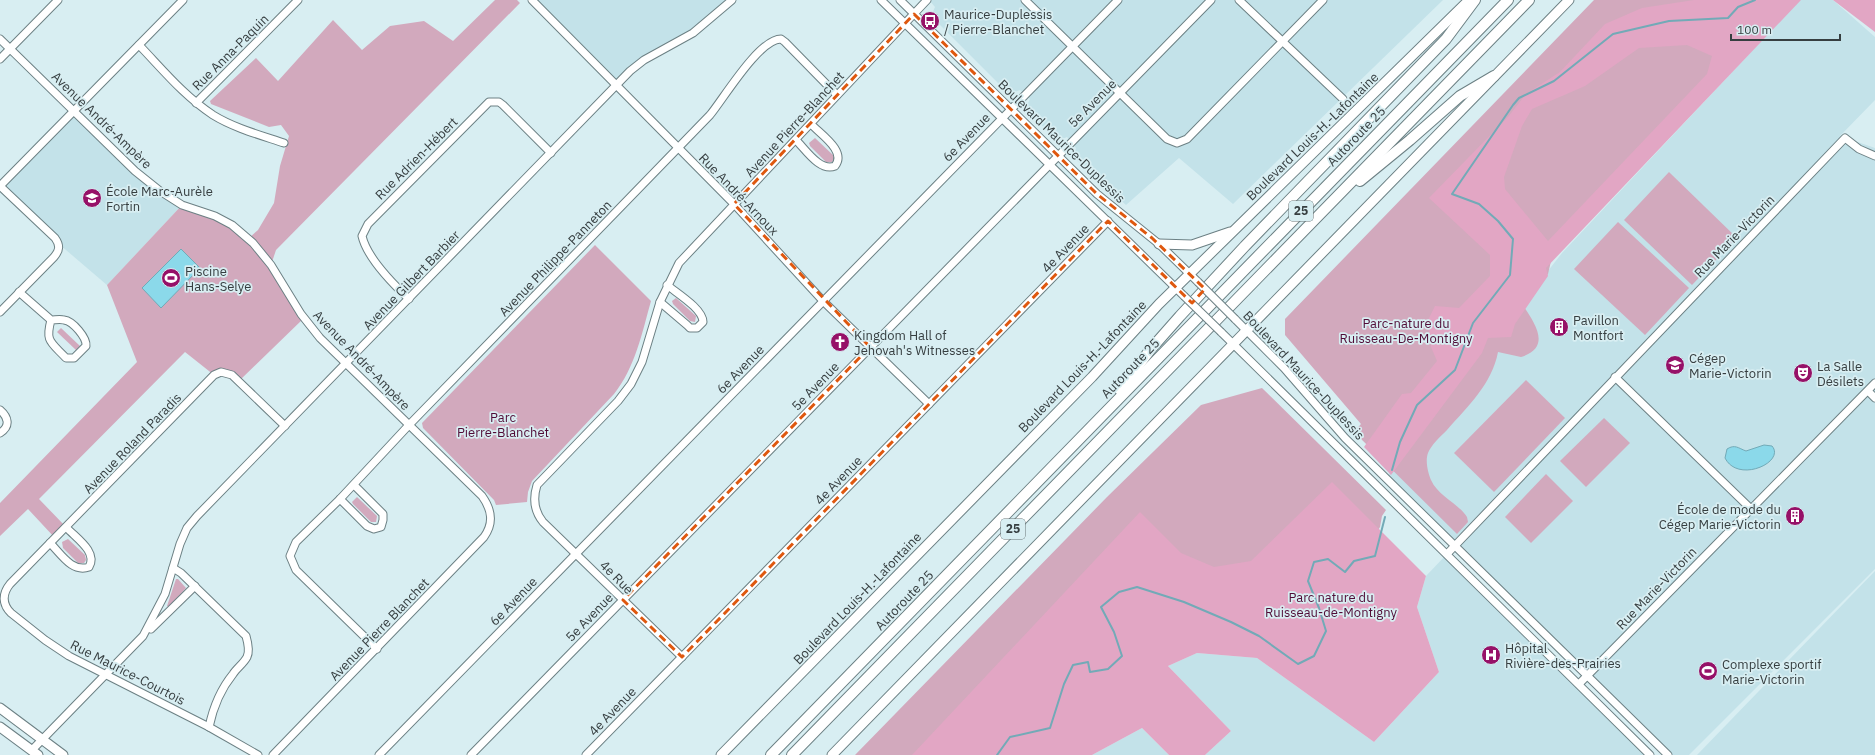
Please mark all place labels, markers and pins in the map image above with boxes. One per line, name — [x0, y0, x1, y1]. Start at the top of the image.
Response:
place label: Maurice-Duplessis / Pierre-Blanchet — [944, 6, 1052, 38]
bus stop icon: Maurice-Duplessis / Pierre-Blanchet — [919, 10, 941, 32]
place label: École Marc-Aurèle Fortin — [106, 183, 213, 215]
school or university icon: École Marc-Aurèle Fortin — [81, 187, 103, 209]
place label: Piscine Hans-Selye — [185, 263, 251, 295]
sports icon: Piscine Hans-Selye — [160, 267, 182, 289]
place label: Pavillon Montfort — [1573, 312, 1623, 344]
building icon: Pavillon Montfort — [1548, 316, 1570, 338]
place label: Kingdom Hall of Jehovah's Witnesses — [854, 327, 975, 359]
church icon: Kingdom Hall of Jehovah's Witnesses — [829, 331, 851, 353]
place label: Cégep Marie-Victorin — [1689, 350, 1772, 382]
school or university icon: Cégep Marie-Victorin — [1664, 354, 1686, 376]
place label: La Salle Désilets — [1817, 358, 1864, 390]
theatre icon: La Salle Désilets — [1792, 362, 1814, 384]
place label: École de mode du Cégep Marie-Victorin — [1659, 501, 1781, 533]
building icon: École de mode du Cégep Marie-Victorin — [1784, 505, 1806, 527]
place label: Hôpital Rivière-des-Prairies — [1505, 640, 1621, 672]
hospital icon: Hôpital Rivière-des-Prairies — [1480, 644, 1502, 666]
place label: Complexe sportif Marie-Victorin — [1722, 656, 1821, 688]
sports icon: Complexe sportif Marie-Victorin — [1697, 660, 1719, 682]

